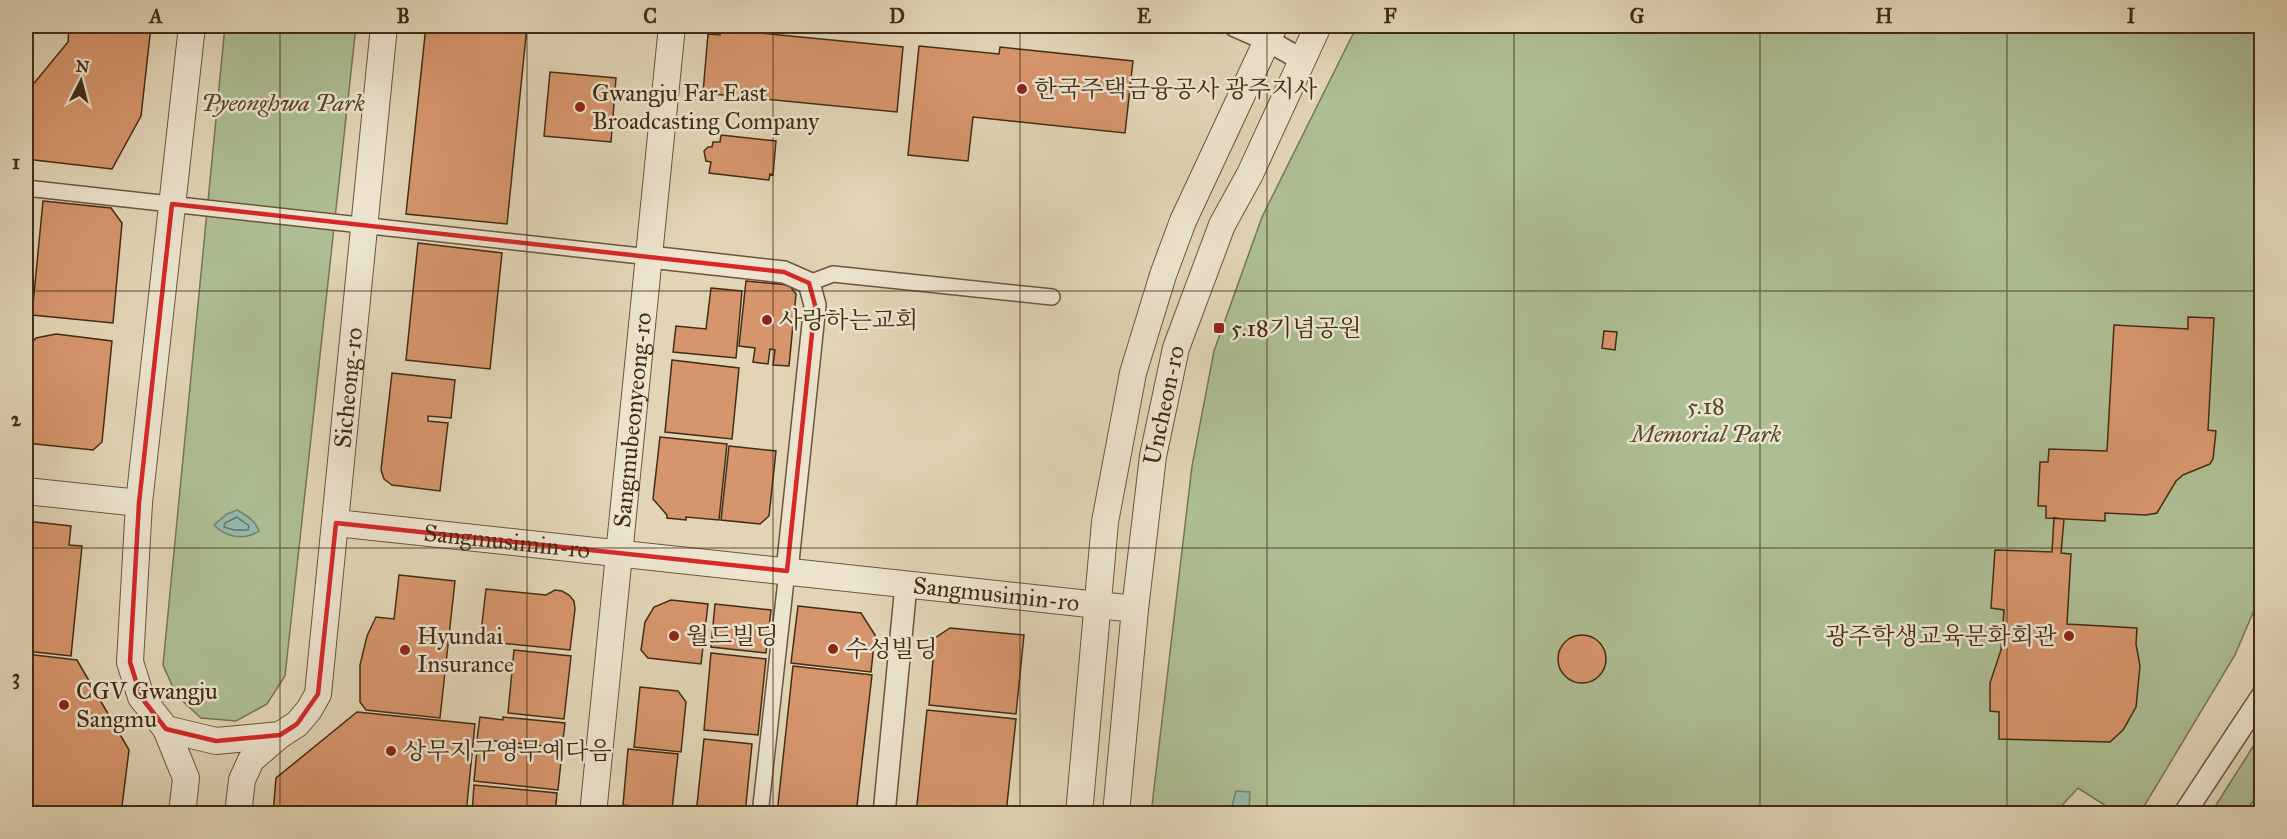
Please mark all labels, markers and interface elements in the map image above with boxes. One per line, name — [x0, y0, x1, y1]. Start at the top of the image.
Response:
text: A — [147, 4, 163, 28]
text: B — [396, 4, 410, 28]
text: C — [643, 4, 657, 28]
text: D — [889, 4, 905, 28]
text: E — [1137, 4, 1152, 28]
text: F — [1383, 4, 1397, 28]
text: G — [1630, 4, 1645, 28]
text: H — [1875, 4, 1893, 28]
text: I — [2127, 4, 2136, 28]
north arrow — [51, 51, 111, 111]
text: N — [75, 56, 91, 77]
place label: 한국주택금융공사 광주지사 — [1034, 74, 1317, 104]
place label: Gwangju Far East Broadcasting Company — [592, 78, 820, 136]
marker: 한국주택금융공사 광주지사 — [1015, 82, 1029, 96]
park label: Pyeonghwa Park — [201, 88, 365, 118]
marker: Gwangju Far East Broadcasting Company — [573, 100, 587, 114]
text: 1 — [12, 150, 20, 174]
place label: 사랑하는교회 — [779, 305, 918, 335]
street label: Sangmubeonyeong-ro — [607, 311, 658, 529]
marker: 사랑하는교회 — [760, 313, 774, 327]
place label: 5.18기념공원 — [1231, 313, 1362, 343]
marker: 5.18기념공원 — [1212, 321, 1226, 335]
street label: Sicheong-ro — [327, 326, 369, 450]
street label: Uncheon-ro — [1137, 343, 1191, 467]
park label: 5.18 Memorial Park — [1629, 391, 1781, 449]
text: 2 — [11, 407, 22, 431]
street label: Sangmusimin-ro — [422, 518, 592, 565]
street label: Sangmusimin-ro — [912, 570, 1081, 618]
place label: Hyundai Insurance — [417, 621, 514, 679]
place label: 월드빌딩 — [686, 621, 779, 651]
place label: 광주학생교육문화회관 — [1825, 621, 2057, 651]
marker: 월드빌딩 — [667, 629, 681, 643]
marker: 광주학생교육문화회관 — [2062, 629, 2076, 643]
place label: 수성빌딩 — [845, 634, 938, 664]
marker: 수성빌딩 — [826, 642, 840, 656]
marker: Hyundai Insurance — [398, 643, 412, 657]
text: 3 — [12, 665, 20, 690]
place label: CGV Gwangju Sangmu — [76, 676, 218, 734]
marker: CGV Gwangju Sangmu — [57, 698, 71, 712]
place label: 상무지구영무예다음 — [403, 736, 612, 766]
marker: 상무지구영무예다음 — [384, 744, 398, 758]

